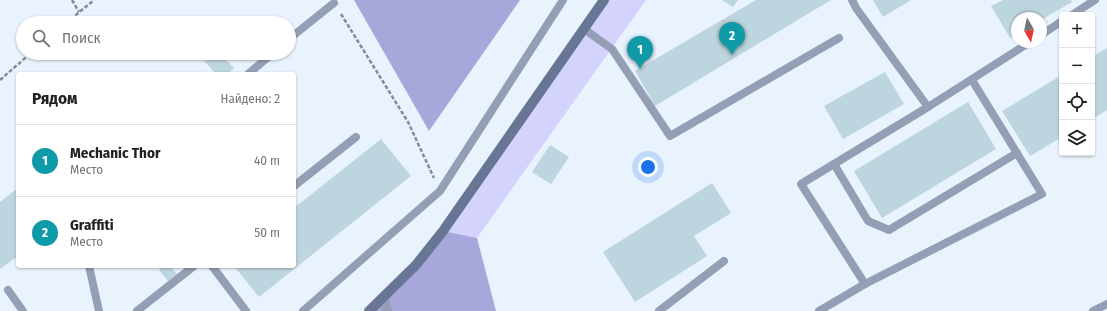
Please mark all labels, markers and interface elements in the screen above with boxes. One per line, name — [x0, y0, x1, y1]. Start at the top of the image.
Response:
north arrow — [1011, 12, 1047, 48]
map controls — [1059, 12, 1095, 156]
button: + — [1059, 12, 1095, 48]
search box — [16, 16, 296, 60]
pin: 2 — [719, 22, 745, 55]
icon: search — [30, 27, 52, 49]
text: Поиск — [62, 29, 100, 47]
pin: 1 — [627, 36, 653, 69]
button: − — [1059, 48, 1095, 84]
button: locate — [1059, 84, 1095, 120]
text: Рядом — [32, 88, 77, 109]
text: Найдено: 2 — [221, 91, 280, 106]
button: layers — [1059, 120, 1095, 156]
text: Mechanic Thor — [70, 144, 160, 162]
text: 1 — [42, 153, 48, 168]
text: 40 m — [254, 153, 280, 168]
your location — [638, 157, 658, 177]
text: Место — [70, 162, 103, 177]
text: Graffiti — [70, 216, 114, 234]
text: 2 — [42, 225, 48, 240]
text: 50 m — [254, 225, 280, 240]
text: Место — [70, 234, 103, 249]

